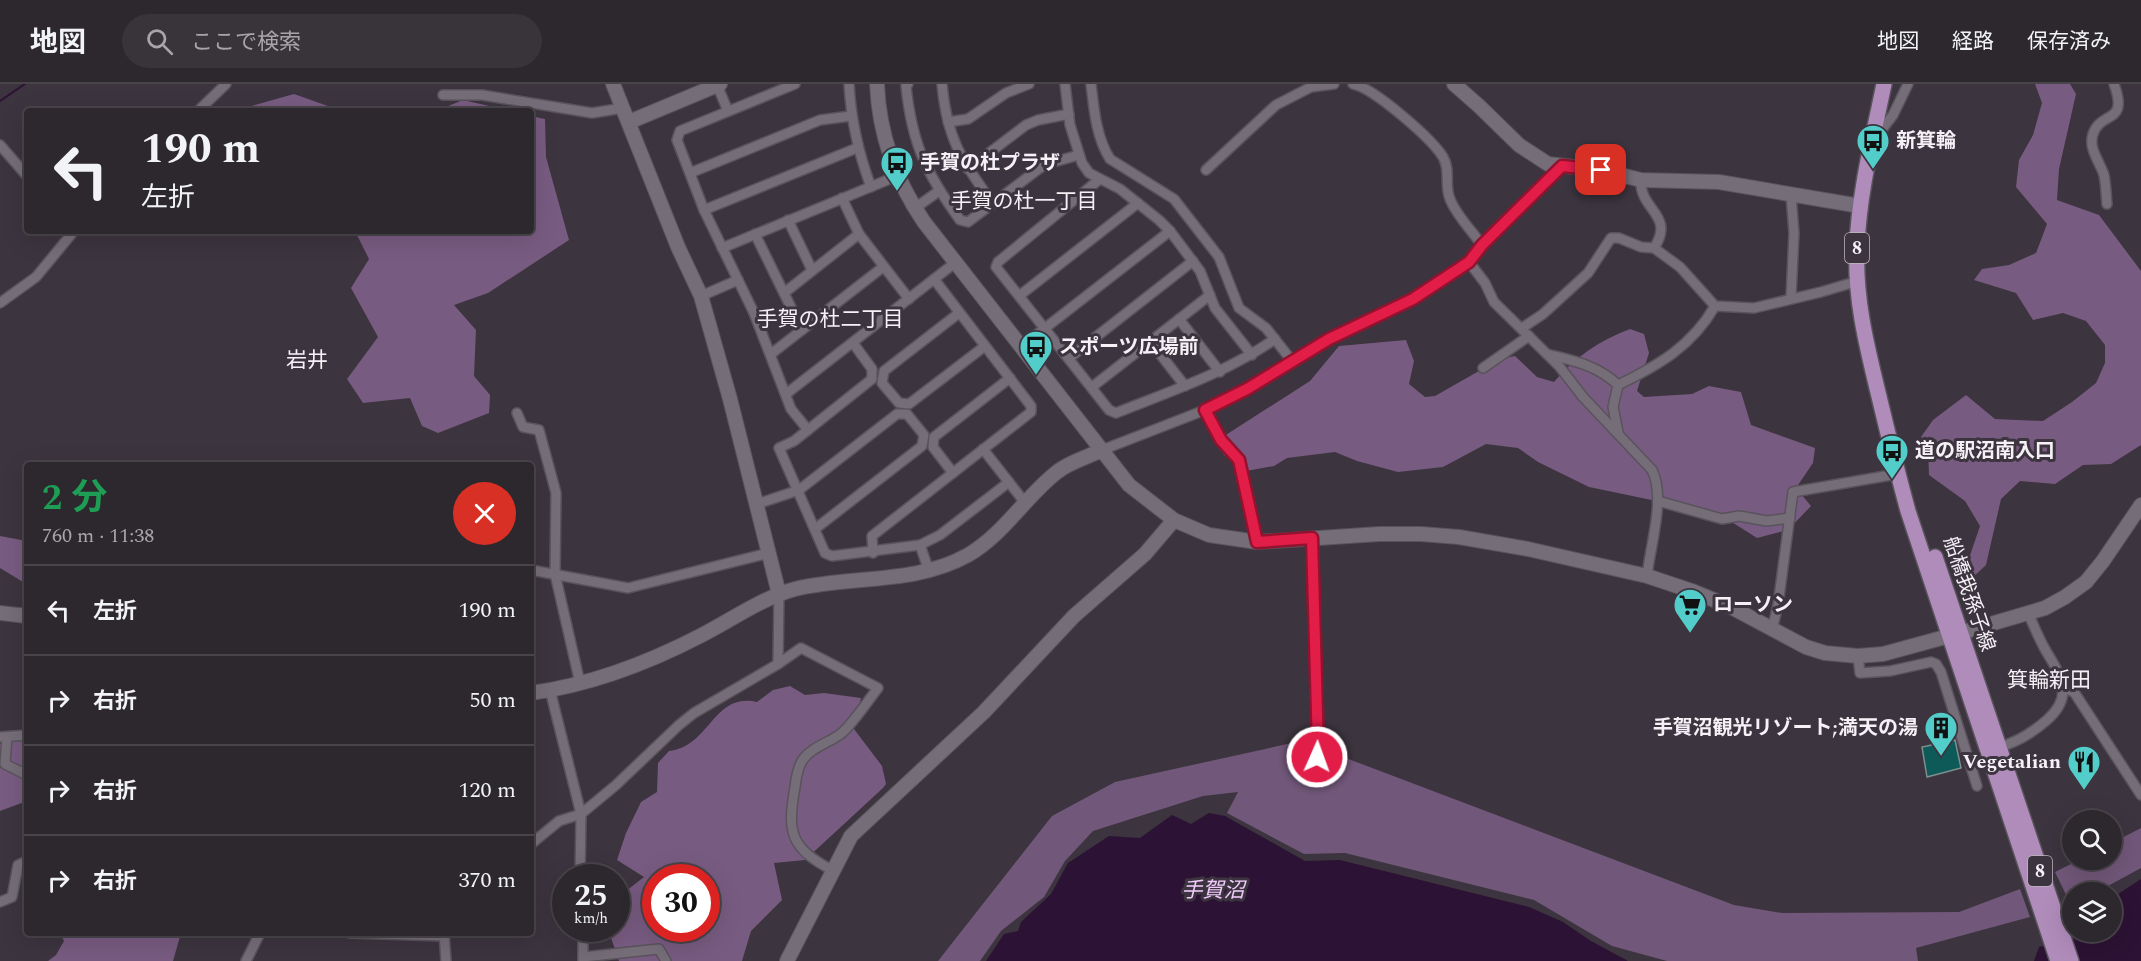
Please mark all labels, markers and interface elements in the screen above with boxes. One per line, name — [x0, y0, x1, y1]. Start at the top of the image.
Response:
search box — [122, 14, 542, 68]
text: 地図 — [30, 21, 86, 64]
icon: search — [143, 25, 176, 58]
text: ここで検索 — [191, 26, 301, 59]
text: 地図 — [1877, 26, 1919, 58]
text: 経路 — [1952, 26, 1994, 58]
text: 保存済み — [2027, 26, 2111, 58]
text: 190 m — [141, 118, 260, 181]
bus stop icon: 新箕輪 — [1855, 123, 1891, 170]
place label: 新箕輪 — [1896, 126, 1956, 156]
icon: left — [42, 132, 120, 210]
pin — [1575, 144, 1626, 195]
bus stop icon: 手賀の杜プラザ — [879, 145, 915, 192]
place label: 手賀の杜プラザ — [920, 148, 1060, 178]
icon: arrive — [1584, 153, 1617, 186]
text: 左折 — [141, 177, 195, 219]
district label: 手賀の杜一丁目 — [951, 186, 1098, 218]
road number: 8 — [1845, 233, 1869, 263]
district label: 手賀の杜二丁目 — [757, 304, 904, 336]
bus stop icon: スポーツ広場前 — [1018, 329, 1054, 376]
place label: スポーツ広場前 — [1059, 332, 1199, 362]
district label: 岩井 — [286, 345, 328, 377]
bus stop icon: 道の駅沼南入口 — [1874, 433, 1910, 480]
place label: 道の駅沼南入口 — [1915, 436, 2055, 466]
text: 2 分 — [42, 471, 107, 526]
button: close — [453, 482, 516, 545]
text: 760 m · 11:38 — [42, 521, 154, 551]
street label: 船橋我孫子線 — [1935, 532, 2003, 656]
supermarket icon: ローソン — [1672, 587, 1708, 634]
place label: ローソン — [1713, 590, 1793, 620]
icon: left — [42, 594, 75, 627]
text: 190 m — [459, 594, 516, 627]
text: 左折 — [93, 595, 137, 628]
district label: 箕輪新田 — [2007, 665, 2091, 697]
icon: right — [42, 684, 75, 717]
text: 50 m — [470, 684, 516, 717]
text: 右折 — [93, 685, 137, 718]
building icon: 手賀沼観光リゾート;満天の湯 — [1923, 710, 1959, 757]
place label: 手賀沼観光リゾート;満天の湯 — [1653, 713, 1918, 743]
position arrow — [1285, 725, 1349, 789]
restaurant icon: Vegetalian — [2066, 744, 2102, 791]
place label: Vegetalian — [1963, 747, 2061, 777]
icon: right — [42, 774, 75, 807]
text: 120 m — [459, 774, 516, 807]
text: 右折 — [93, 775, 137, 808]
map controls — [2062, 810, 2122, 942]
button: search — [2062, 810, 2122, 870]
road number: 8 — [2028, 856, 2052, 886]
icon: right — [42, 864, 75, 897]
text: 370 m — [459, 864, 516, 897]
speed limit sign: 30 — [642, 864, 720, 942]
text: 右折 — [93, 865, 137, 898]
text: 25 — [574, 873, 608, 919]
water label: 手賀沼 — [1182, 875, 1247, 907]
button: layers — [2062, 882, 2122, 942]
text: km/h — [574, 907, 608, 930]

